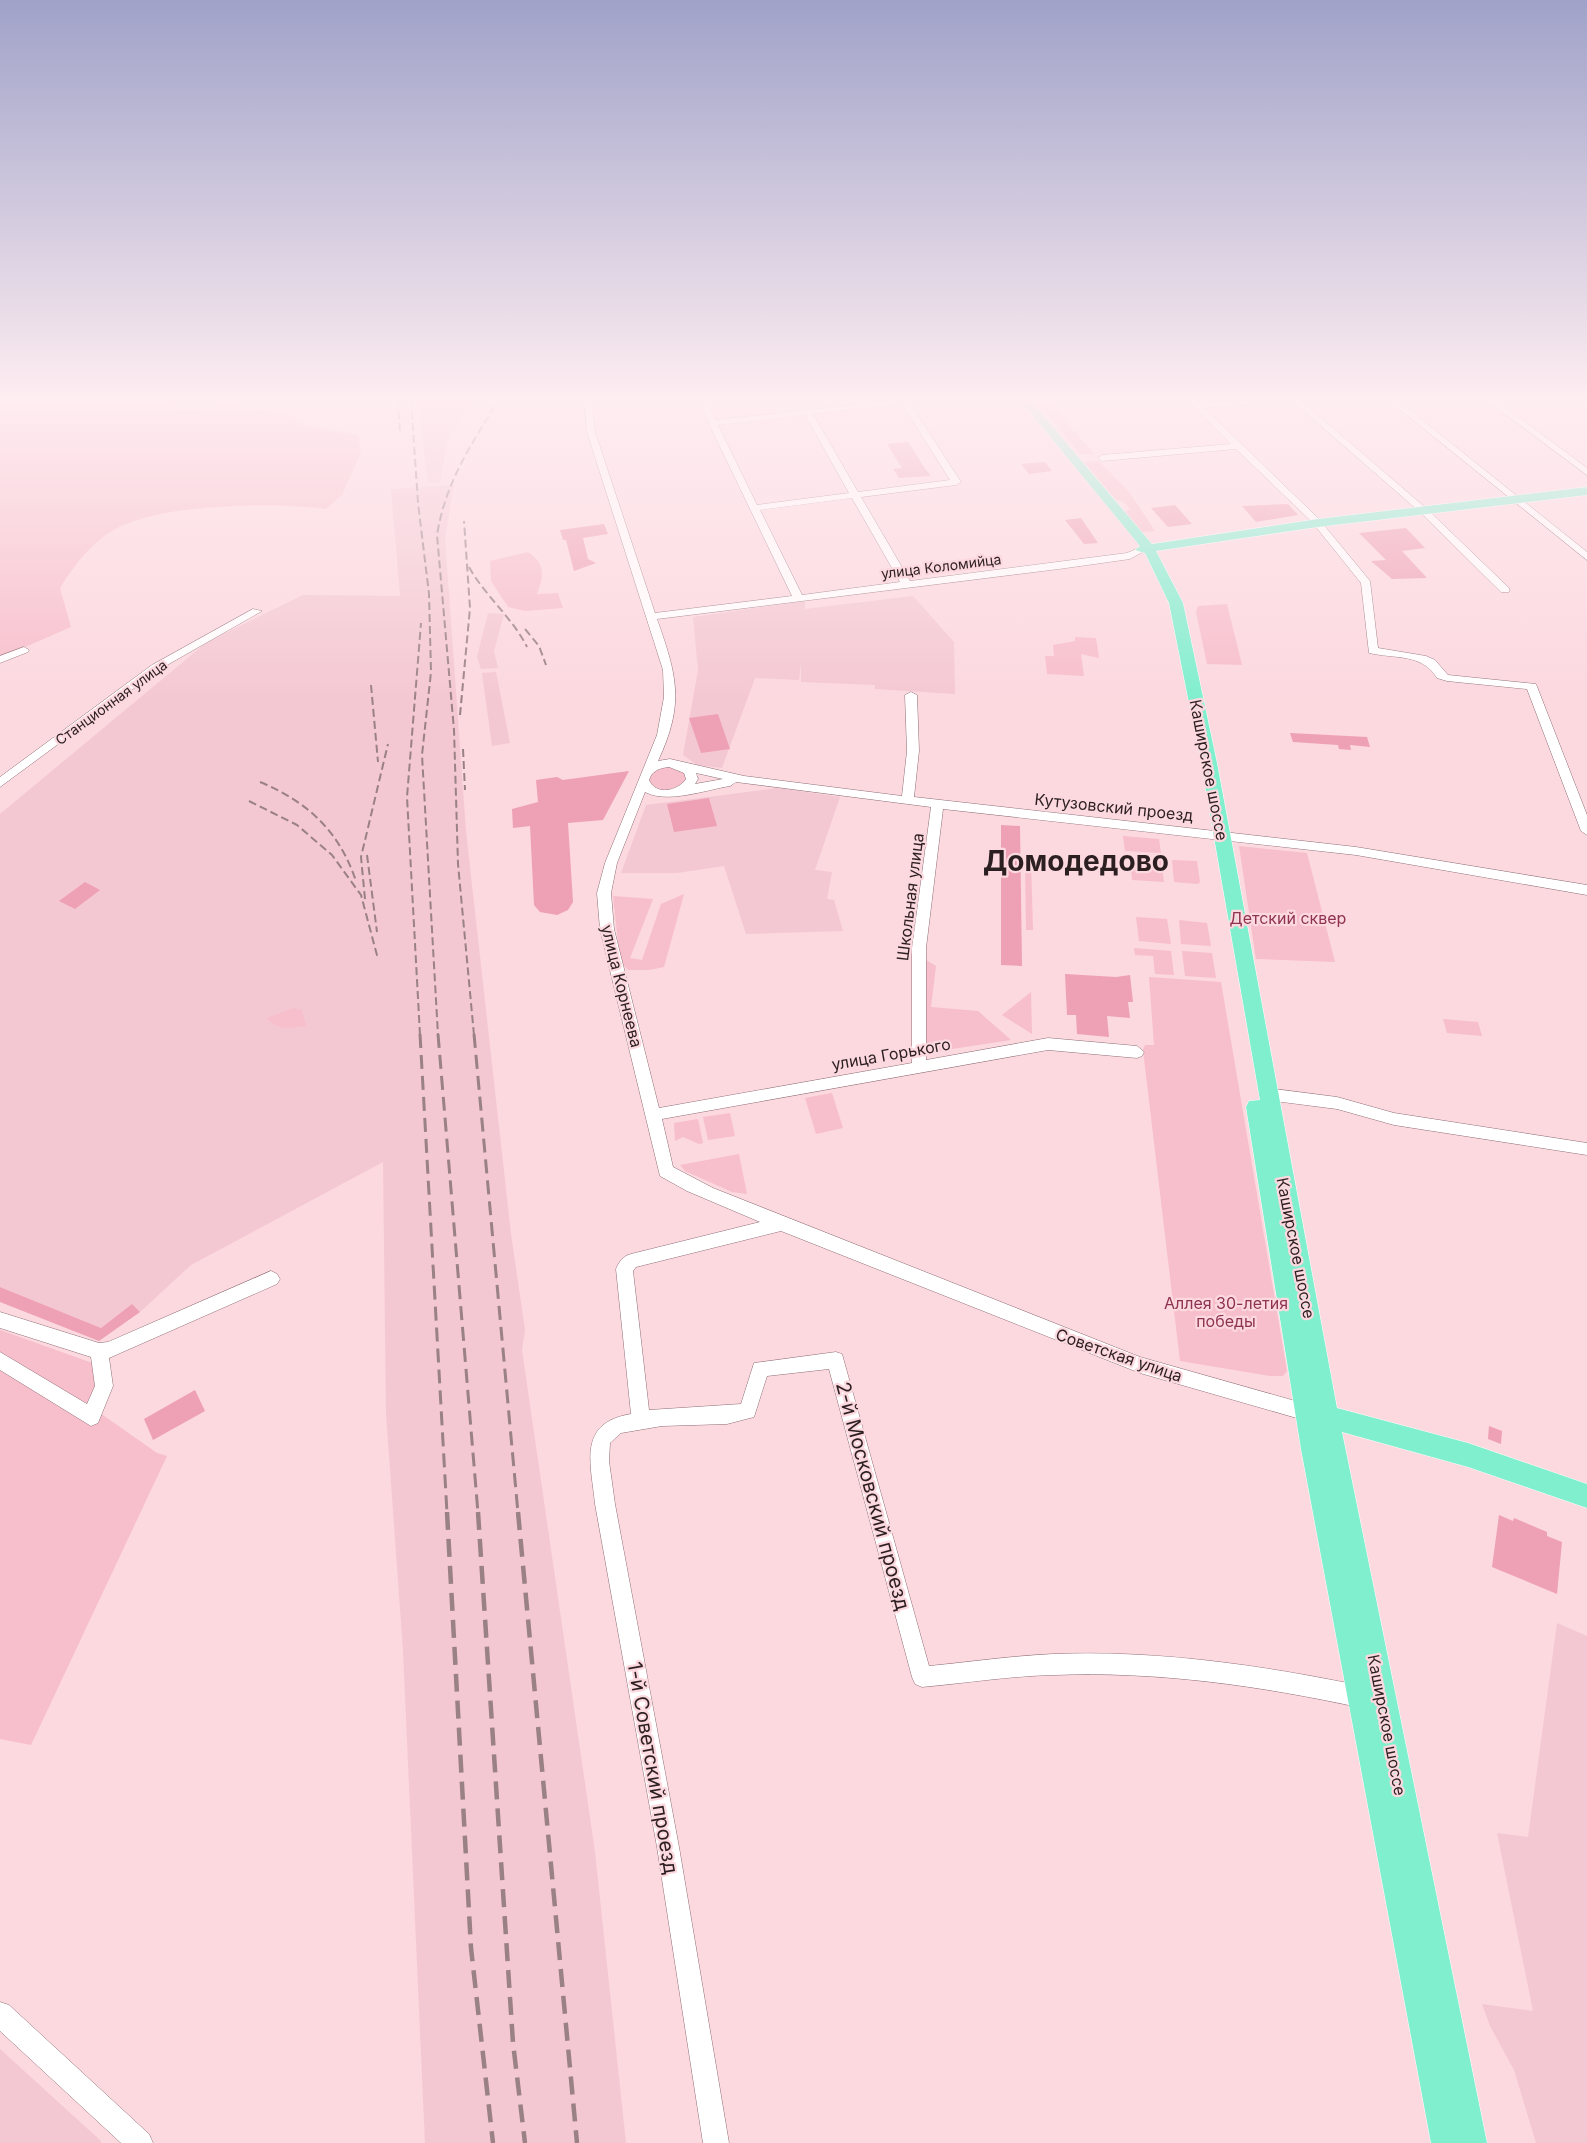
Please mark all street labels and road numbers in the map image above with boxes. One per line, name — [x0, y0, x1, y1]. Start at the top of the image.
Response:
street label: улица Коломийца — [880, 550, 1002, 582]
street label: Станционная улица — [52, 656, 170, 748]
street label: Каширское шоссе — [1186, 698, 1232, 842]
street label: Кутузовский проезд — [1034, 789, 1194, 825]
street label: Школьная улица — [892, 832, 928, 962]
street label: улица Корнеева — [597, 923, 647, 1049]
street label: улица Горького — [830, 1034, 952, 1074]
street label: Каширское шоссе — [1273, 1176, 1319, 1320]
street label: Советская улица — [1053, 1324, 1185, 1386]
street label: 2-й Московский проезд — [831, 1379, 915, 1613]
street label: Каширское шоссе — [1364, 1653, 1410, 1797]
street label: 1-й Советский проезд — [623, 1660, 683, 1876]

